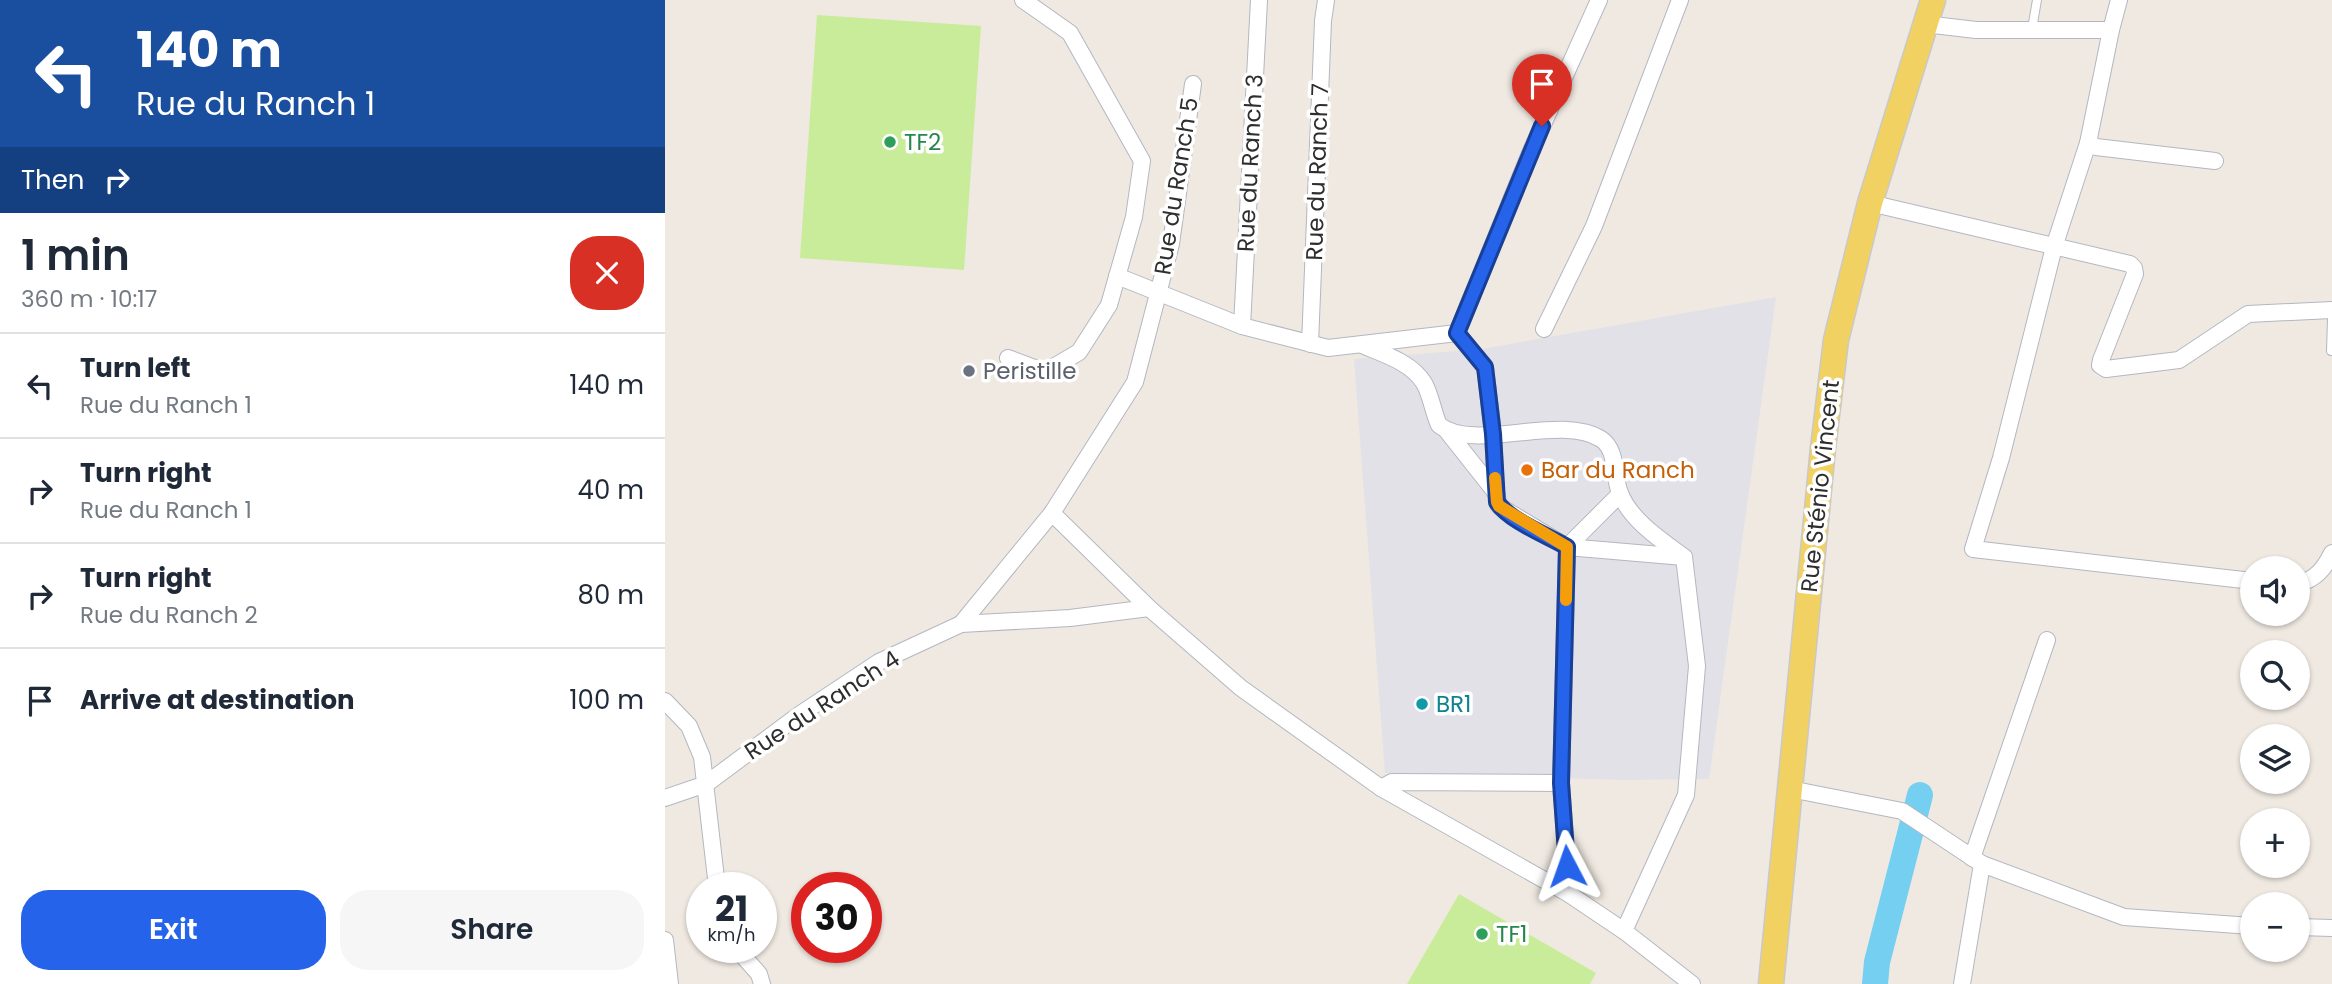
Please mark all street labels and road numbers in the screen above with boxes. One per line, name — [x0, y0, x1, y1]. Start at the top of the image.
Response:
street label: Rue du Ranch 3 — [1229, 73, 1271, 253]
street label: Rue du Ranch 7 — [1298, 83, 1336, 261]
street label: Rue du Ranch 5 — [1146, 95, 1206, 277]
street label: Rue Sténio Vincent — [1793, 378, 1847, 594]
street label: Rue du Ranch 4 — [738, 643, 906, 767]

